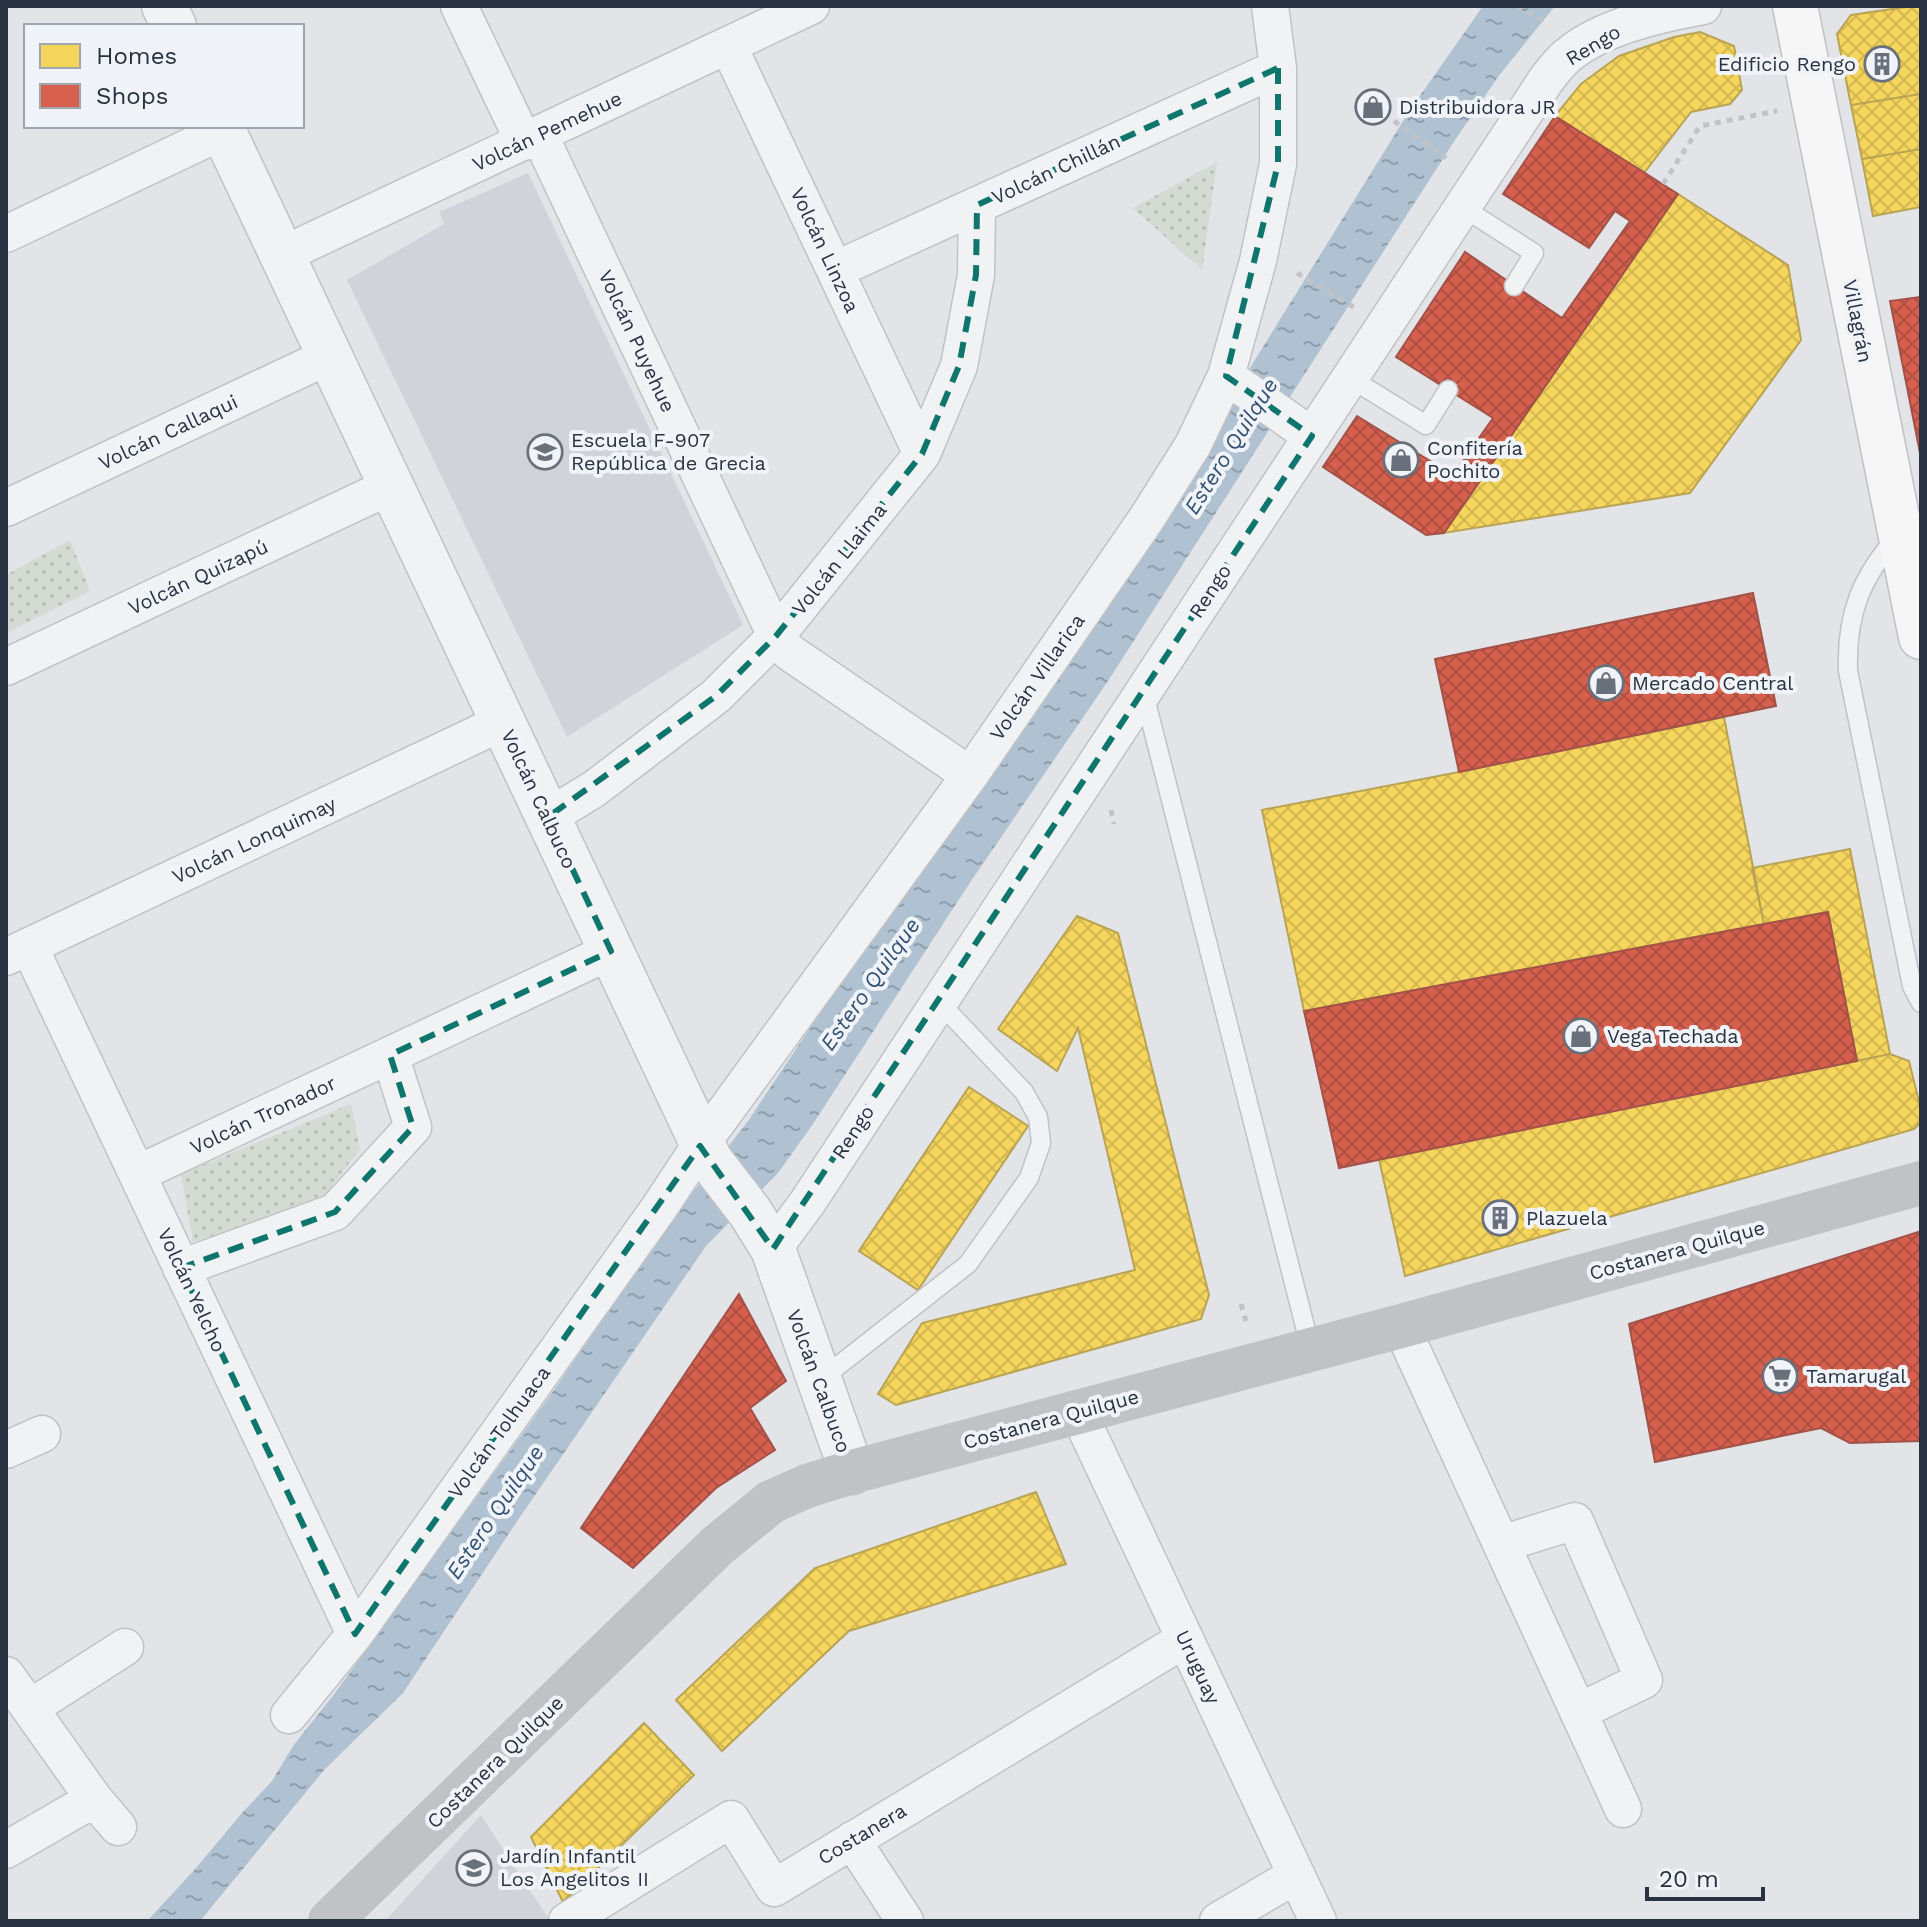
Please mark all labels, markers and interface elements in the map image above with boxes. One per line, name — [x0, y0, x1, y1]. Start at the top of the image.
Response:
street label: Rengo — [1561, 19, 1625, 71]
legend — [24, 24, 304, 128]
text: Homes — [96, 42, 177, 70]
building icon: Edificio Rengo — [1863, 45, 1901, 83]
place label: Edificio Rengo — [1718, 52, 1856, 76]
text: Shops — [96, 82, 168, 110]
street label: Volcán Pemehue — [468, 86, 626, 176]
shop icon: Distribuidora JR — [1354, 88, 1392, 126]
place label: Distribuidora JR — [1399, 95, 1555, 119]
street label: Volcán Chillán — [988, 129, 1124, 209]
street label: Volcán Linzoa — [786, 184, 864, 316]
street label: Volcán Puyehue — [593, 266, 681, 416]
street label: Villagrán — [1838, 277, 1878, 365]
water label: Estero Quilque — [1179, 373, 1283, 519]
street label: Volcán Callaqui — [95, 389, 241, 475]
place label: Escuela F-907 República de Grecia — [571, 428, 766, 475]
school or university icon: Escuela F-907 República de Grecia — [526, 433, 564, 471]
place label: Confitería Pochito — [1427, 436, 1523, 483]
shop icon: Confitería Pochito — [1382, 441, 1420, 479]
street label: Volcán Llaima — [787, 498, 891, 620]
street label: Volcán Quizapú — [124, 534, 272, 620]
street label: Rengo — [1184, 560, 1236, 622]
street label: Volcán Villarica — [984, 609, 1090, 745]
shop icon: Mercado Central — [1587, 664, 1625, 702]
place label: Mercado Central — [1632, 671, 1793, 695]
street label: Volcán Calbuco — [496, 725, 582, 873]
street label: Volcán Lonquimay — [168, 791, 340, 889]
water label: Estero Quilque — [815, 913, 925, 1055]
shop icon: Vega Techada — [1562, 1017, 1600, 1055]
place label: Vega Techada — [1607, 1024, 1739, 1048]
street label: Volcán Tronador — [186, 1071, 340, 1159]
street label: Rengo — [827, 1101, 879, 1163]
building icon: Plazuela — [1481, 1199, 1519, 1237]
place label: Plazuela — [1526, 1206, 1608, 1230]
street label: Costanera Quilque — [1587, 1215, 1767, 1285]
street label: Volcán Yelcho — [153, 1224, 231, 1356]
street label: Volcán Calbuco — [782, 1306, 856, 1456]
supermarket icon: Tamarugal — [1761, 1357, 1799, 1395]
street label: Volcán Tolhuaca — [443, 1361, 555, 1503]
place label: Tamarugal — [1806, 1364, 1906, 1388]
street label: Costanera Quilque — [961, 1384, 1141, 1454]
water label: Estero Quilque — [441, 1440, 549, 1584]
street label: Uruguay — [1171, 1626, 1226, 1708]
street label: Costanera Quilque — [422, 1691, 568, 1833]
street label: Costanera — [813, 1798, 911, 1870]
place label: Jardín Infantil Los Angelitos II — [500, 1844, 649, 1891]
school or university icon: Jardín Infantil Los Angelitos II — [455, 1849, 493, 1887]
scale bar — [1647, 1851, 1763, 1901]
text: 20 m — [1659, 1865, 1719, 1893]

